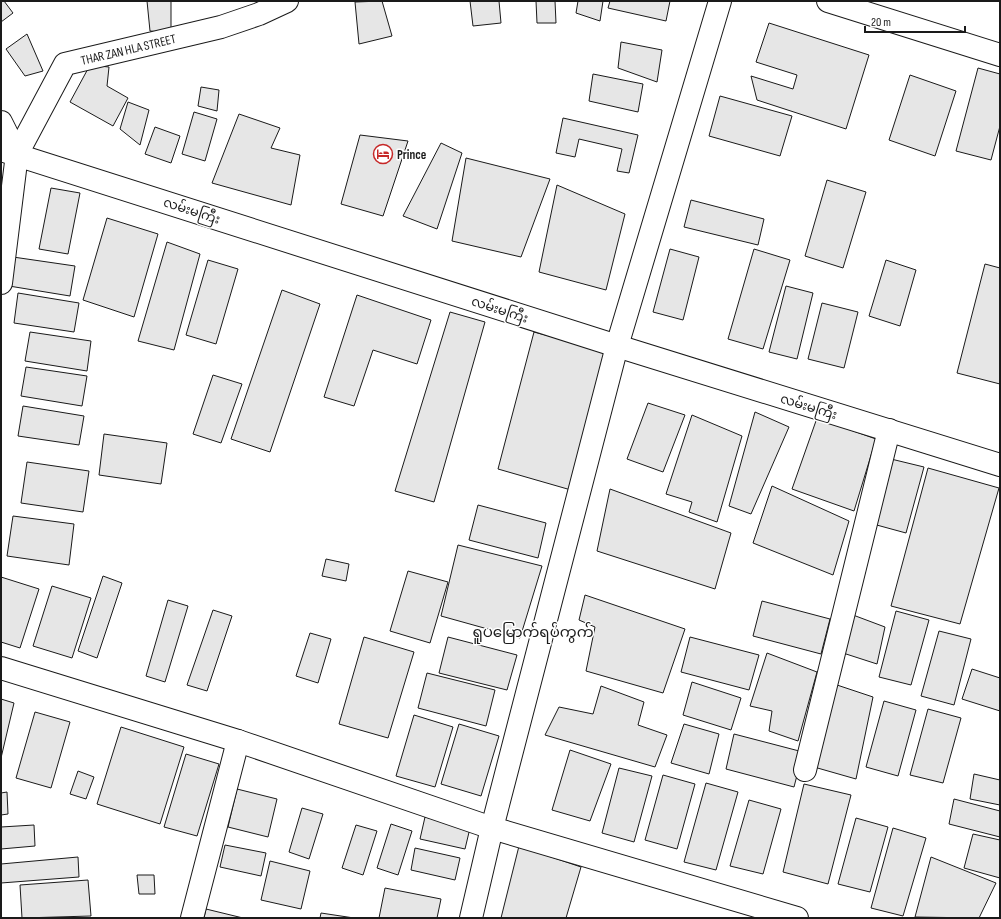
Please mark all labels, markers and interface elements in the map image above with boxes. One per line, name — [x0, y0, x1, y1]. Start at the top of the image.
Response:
scale bar — [865, 8, 965, 34]
text: 20 m — [871, 15, 891, 30]
street label: THAR ZAN HLA STREET — [79, 31, 178, 69]
hotel icon: Prince — [372, 143, 394, 165]
place label: Prince — [397, 147, 427, 163]
street label: လမ်းမကြီး — [161, 193, 222, 230]
street label: လမ်းမကြီး — [469, 292, 530, 329]
street label: လမ်းမကြီး — [778, 390, 839, 425]
district label: ရူပမြောက်ရပ်ကွက် — [472, 622, 594, 644]

